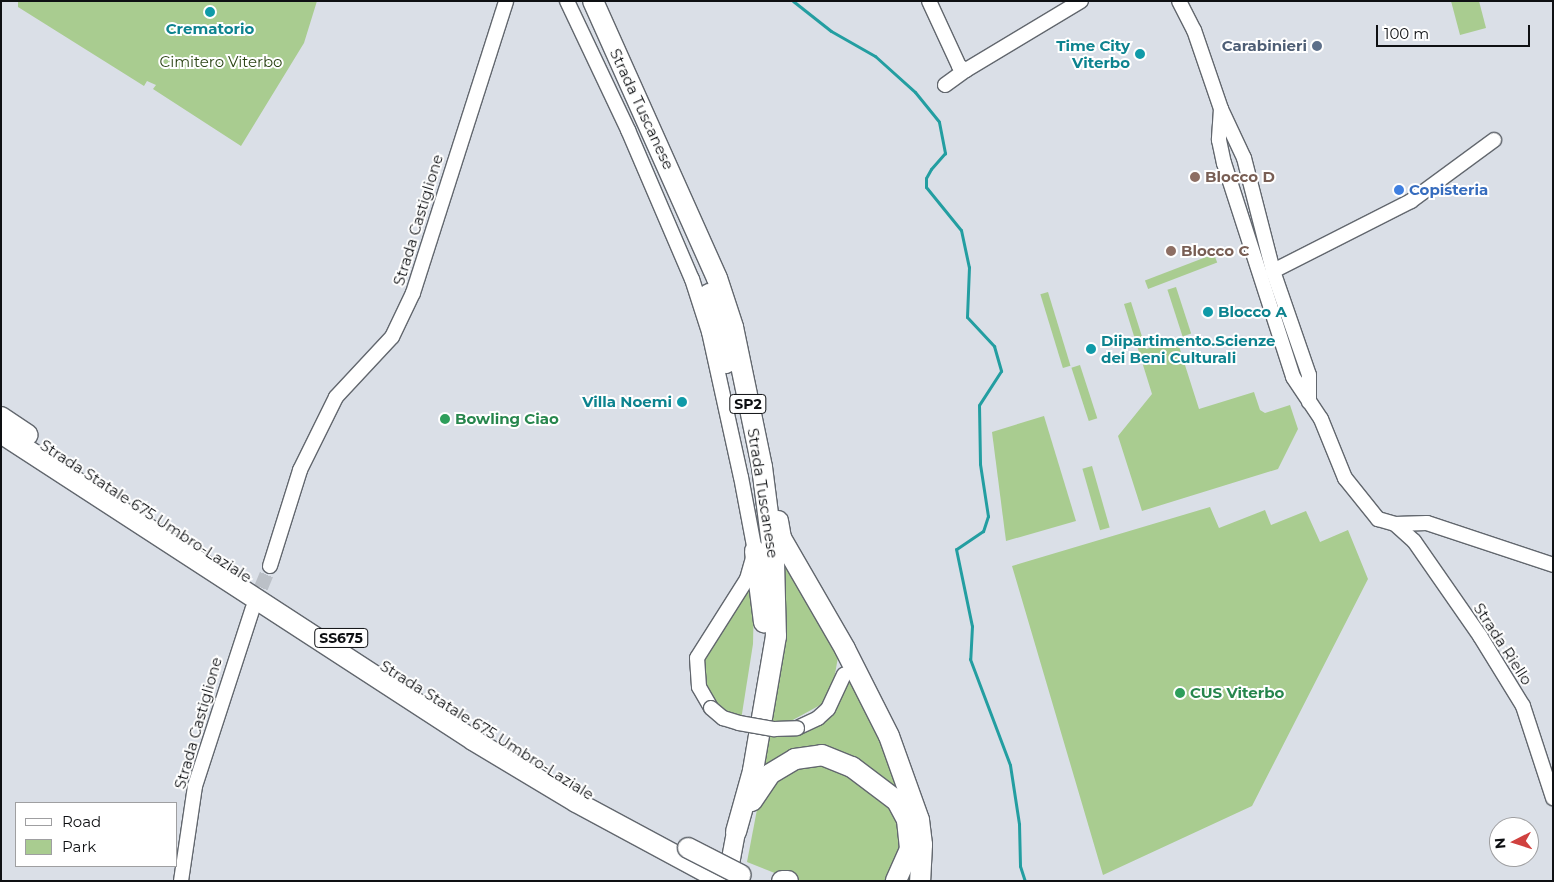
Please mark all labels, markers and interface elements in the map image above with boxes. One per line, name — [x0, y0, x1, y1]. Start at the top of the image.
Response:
marker: Crematorio — [204, 6, 216, 18]
scale bar — [1379, 15, 1533, 47]
place label: Crematorio — [166, 20, 254, 38]
text: 100 m — [1384, 24, 1429, 43]
place label: Time City Viterbo — [1056, 36, 1130, 71]
place label: Carabinieri — [1222, 37, 1307, 55]
marker: Carabinieri — [1311, 40, 1323, 52]
street label: Strada Tuscanese — [606, 46, 678, 172]
marker: Time City Viterbo — [1134, 48, 1146, 60]
park label: Cimitero Viterbo — [160, 53, 282, 71]
street label: Strada Castiglione — [389, 152, 447, 288]
place label: Blocco D — [1205, 168, 1275, 186]
marker: Blocco D — [1189, 171, 1201, 183]
place label: Copisteria — [1409, 181, 1488, 199]
marker: Copisteria — [1393, 184, 1405, 196]
place label: Blocco C — [1181, 242, 1249, 260]
marker: Blocco C — [1165, 245, 1177, 257]
place label: Blocco A — [1218, 303, 1287, 321]
marker: Blocco A — [1202, 306, 1214, 318]
place label: Diipartimento.Scienze dei Beni Culturali — [1101, 331, 1276, 366]
marker: Diipartimento.Scienze dei Beni Culturali — [1085, 343, 1097, 355]
road number: SP2 — [729, 392, 767, 416]
place label: Villa Noemi — [582, 393, 672, 411]
marker: Villa Noemi — [676, 396, 688, 408]
place label: Bowling Ciao — [455, 410, 559, 428]
marker: Bowling Ciao — [439, 413, 451, 425]
street label: Strada Tuscanese — [744, 427, 782, 559]
street label: Strada Statale 675 Umbro-Laziale — [37, 436, 255, 586]
street label: Strada Riello — [1470, 600, 1536, 688]
road number: SS675 — [314, 626, 368, 650]
street label: Strada Castiglione — [171, 655, 225, 791]
street label: Strada Statale 675 Umbro-Laziale — [377, 657, 597, 803]
place label: CUS Viterbo — [1190, 684, 1284, 702]
marker: CUS Viterbo — [1174, 687, 1186, 699]
legend — [15, 802, 178, 867]
text: Road — [62, 812, 101, 831]
north arrow — [1489, 817, 1539, 867]
text: Park — [62, 837, 96, 856]
text: N — [1491, 837, 1510, 850]

